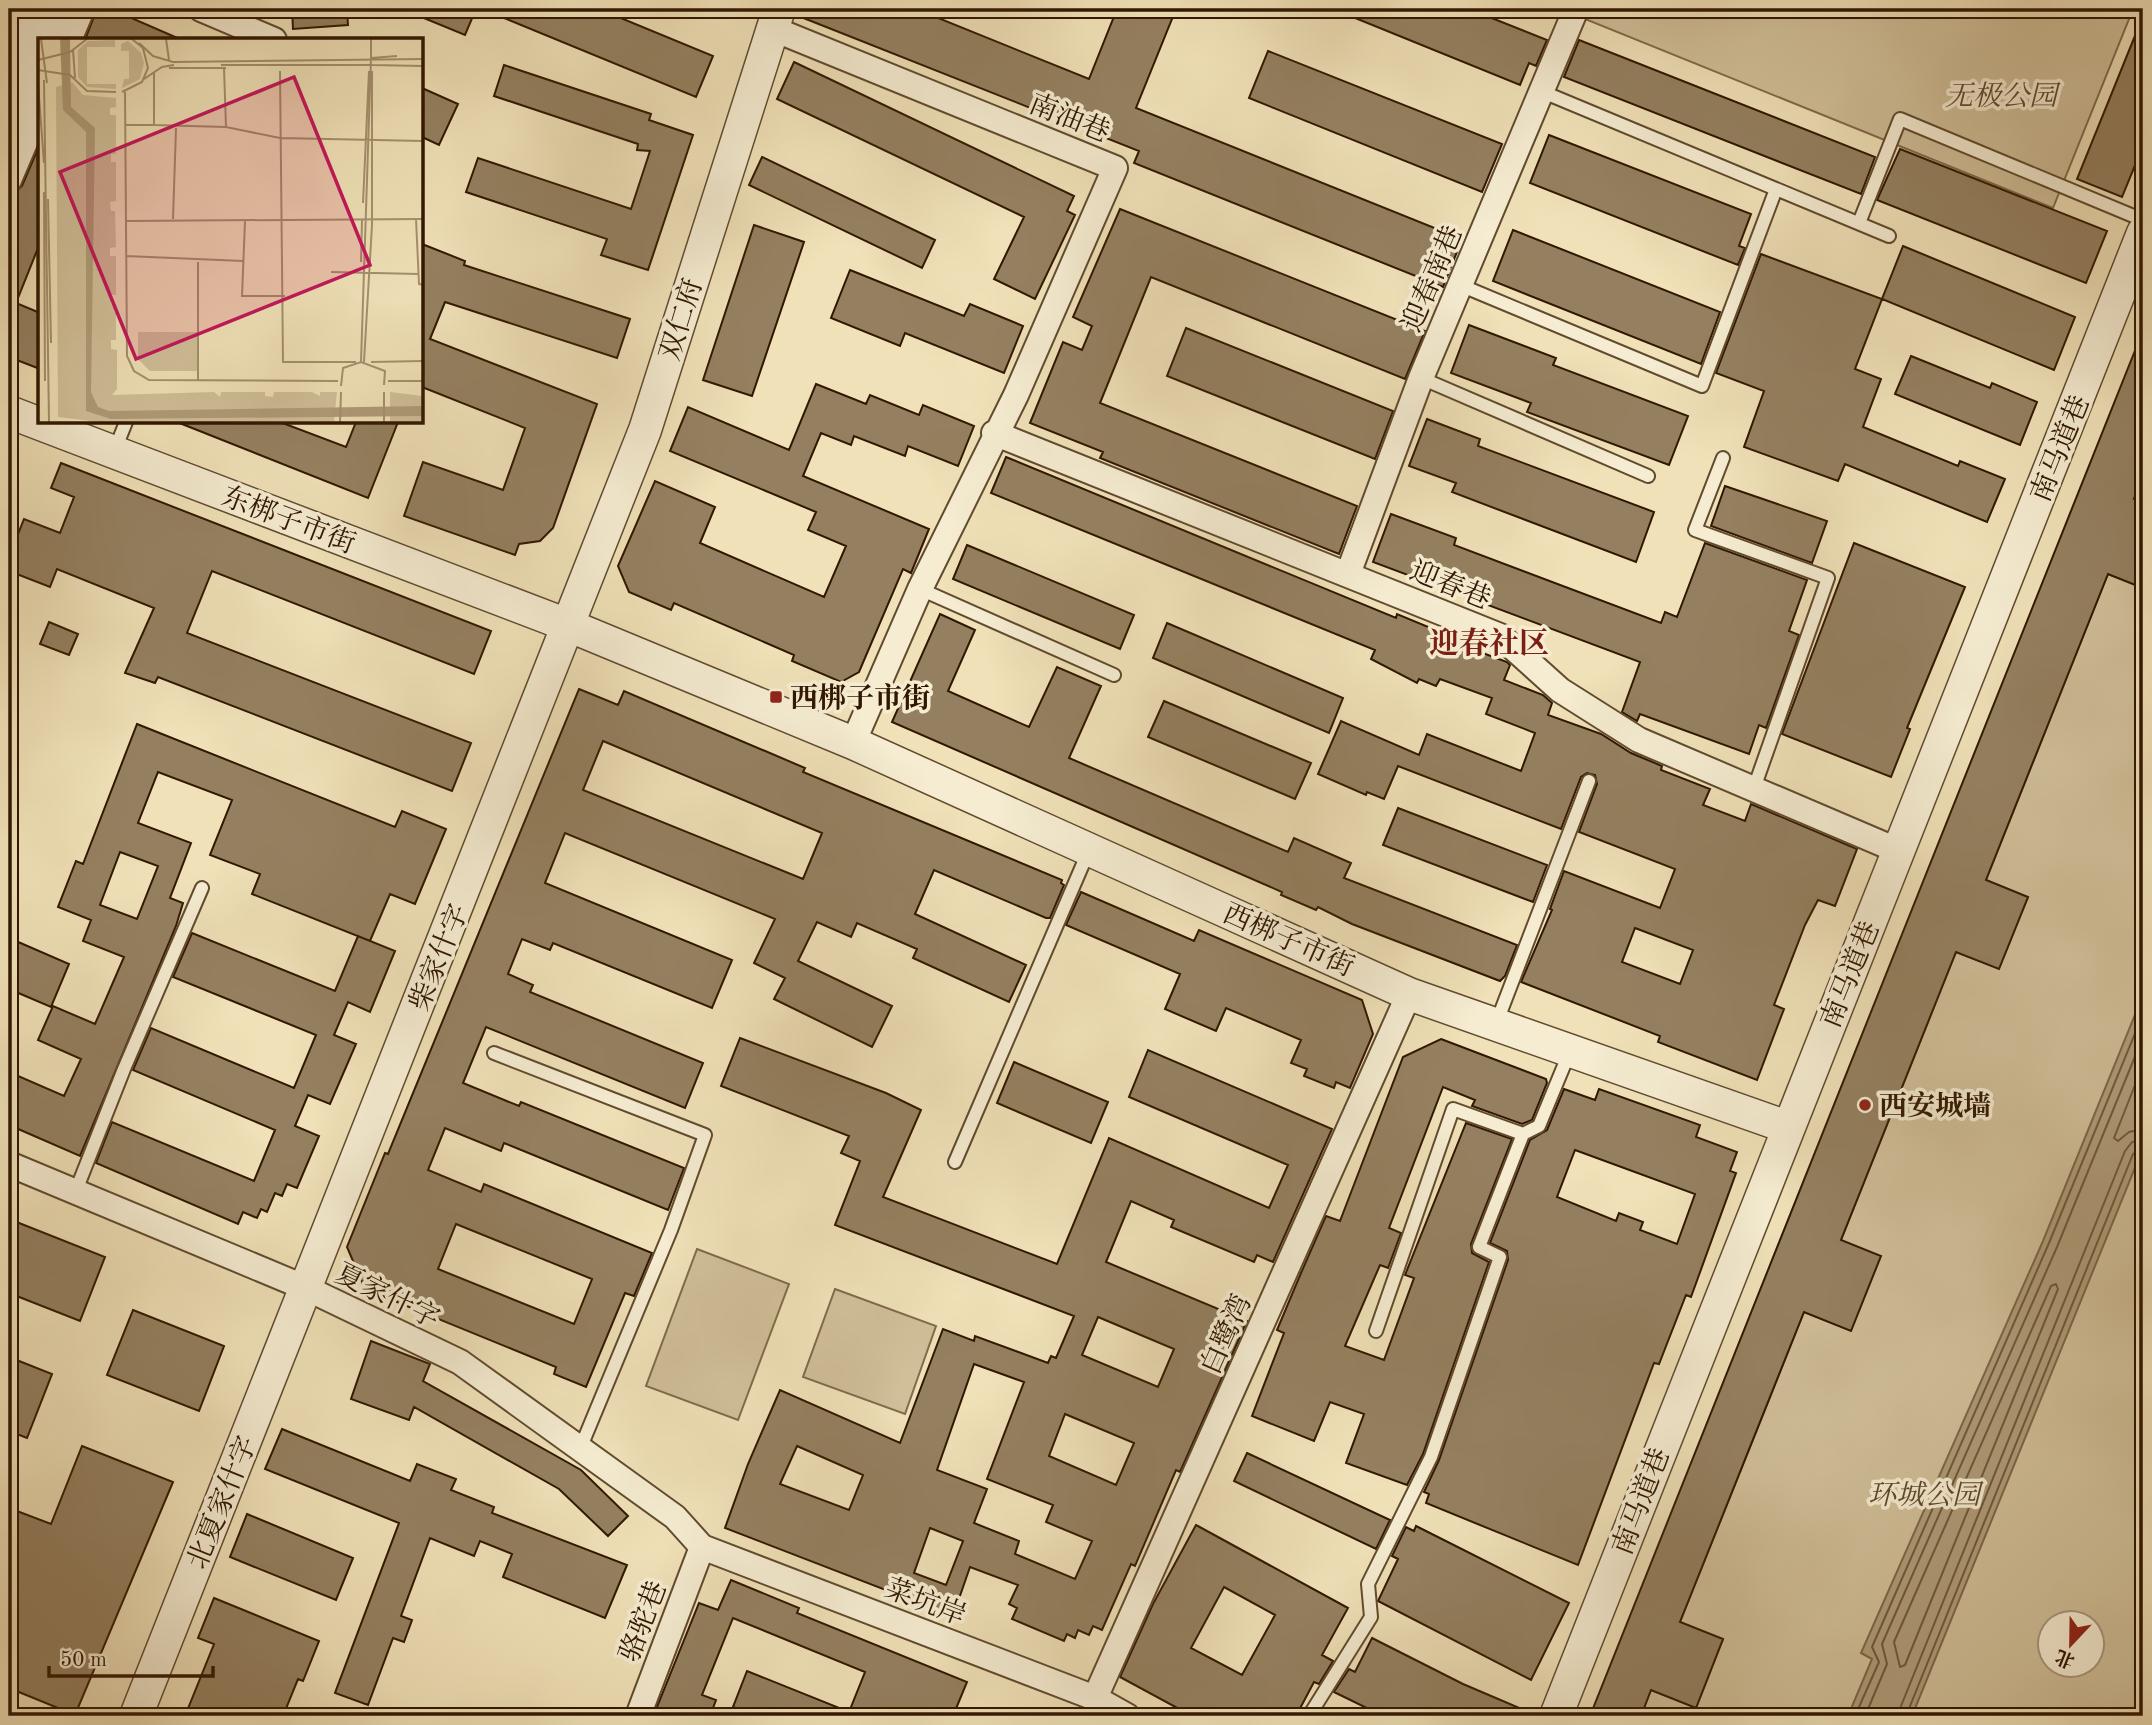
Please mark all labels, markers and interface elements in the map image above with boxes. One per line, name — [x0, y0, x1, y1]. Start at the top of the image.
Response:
inset map — [38, 38, 424, 424]
park label: 无极公园 — [1945, 81, 2061, 112]
street label: 南油巷 — [1025, 88, 1114, 148]
street label: 迎春南巷 — [1396, 221, 1469, 336]
street label: 双仁府 — [654, 275, 709, 364]
street label: 南马道巷 — [2025, 391, 2096, 506]
street label: 东梆子市街 — [218, 481, 359, 560]
street label: 迎春巷 — [1406, 555, 1495, 615]
district label: 迎春社区 — [1429, 627, 1549, 660]
place label: 西梆子市街 — [790, 682, 930, 714]
marker: 西梆子市街 — [768, 689, 784, 705]
street label: 西梆子市街 — [1218, 898, 1359, 983]
street label: 柴家什字 — [404, 900, 475, 1015]
street label: 南马道巷 — [1815, 917, 1886, 1032]
place label: 西安城墙 — [1879, 1090, 1991, 1122]
marker: 西安城墙 — [1857, 1097, 1873, 1113]
street label: 夏家什字 — [330, 1258, 444, 1335]
street label: 白鹭湾 — [1195, 1290, 1258, 1379]
street label: 北夏家什字 — [182, 1432, 263, 1573]
street label: 南马道巷 — [1607, 1444, 1676, 1559]
park label: 环城公园 — [1868, 1480, 1984, 1511]
street label: 菜坑岸 — [881, 1573, 970, 1632]
street label: 骆驼巷 — [614, 1577, 673, 1666]
north arrow — [2036, 1610, 2106, 1680]
scale bar — [49, 1634, 214, 1678]
text: 北 — [2052, 1645, 2078, 1672]
text: 50 m — [60, 1650, 107, 1671]

